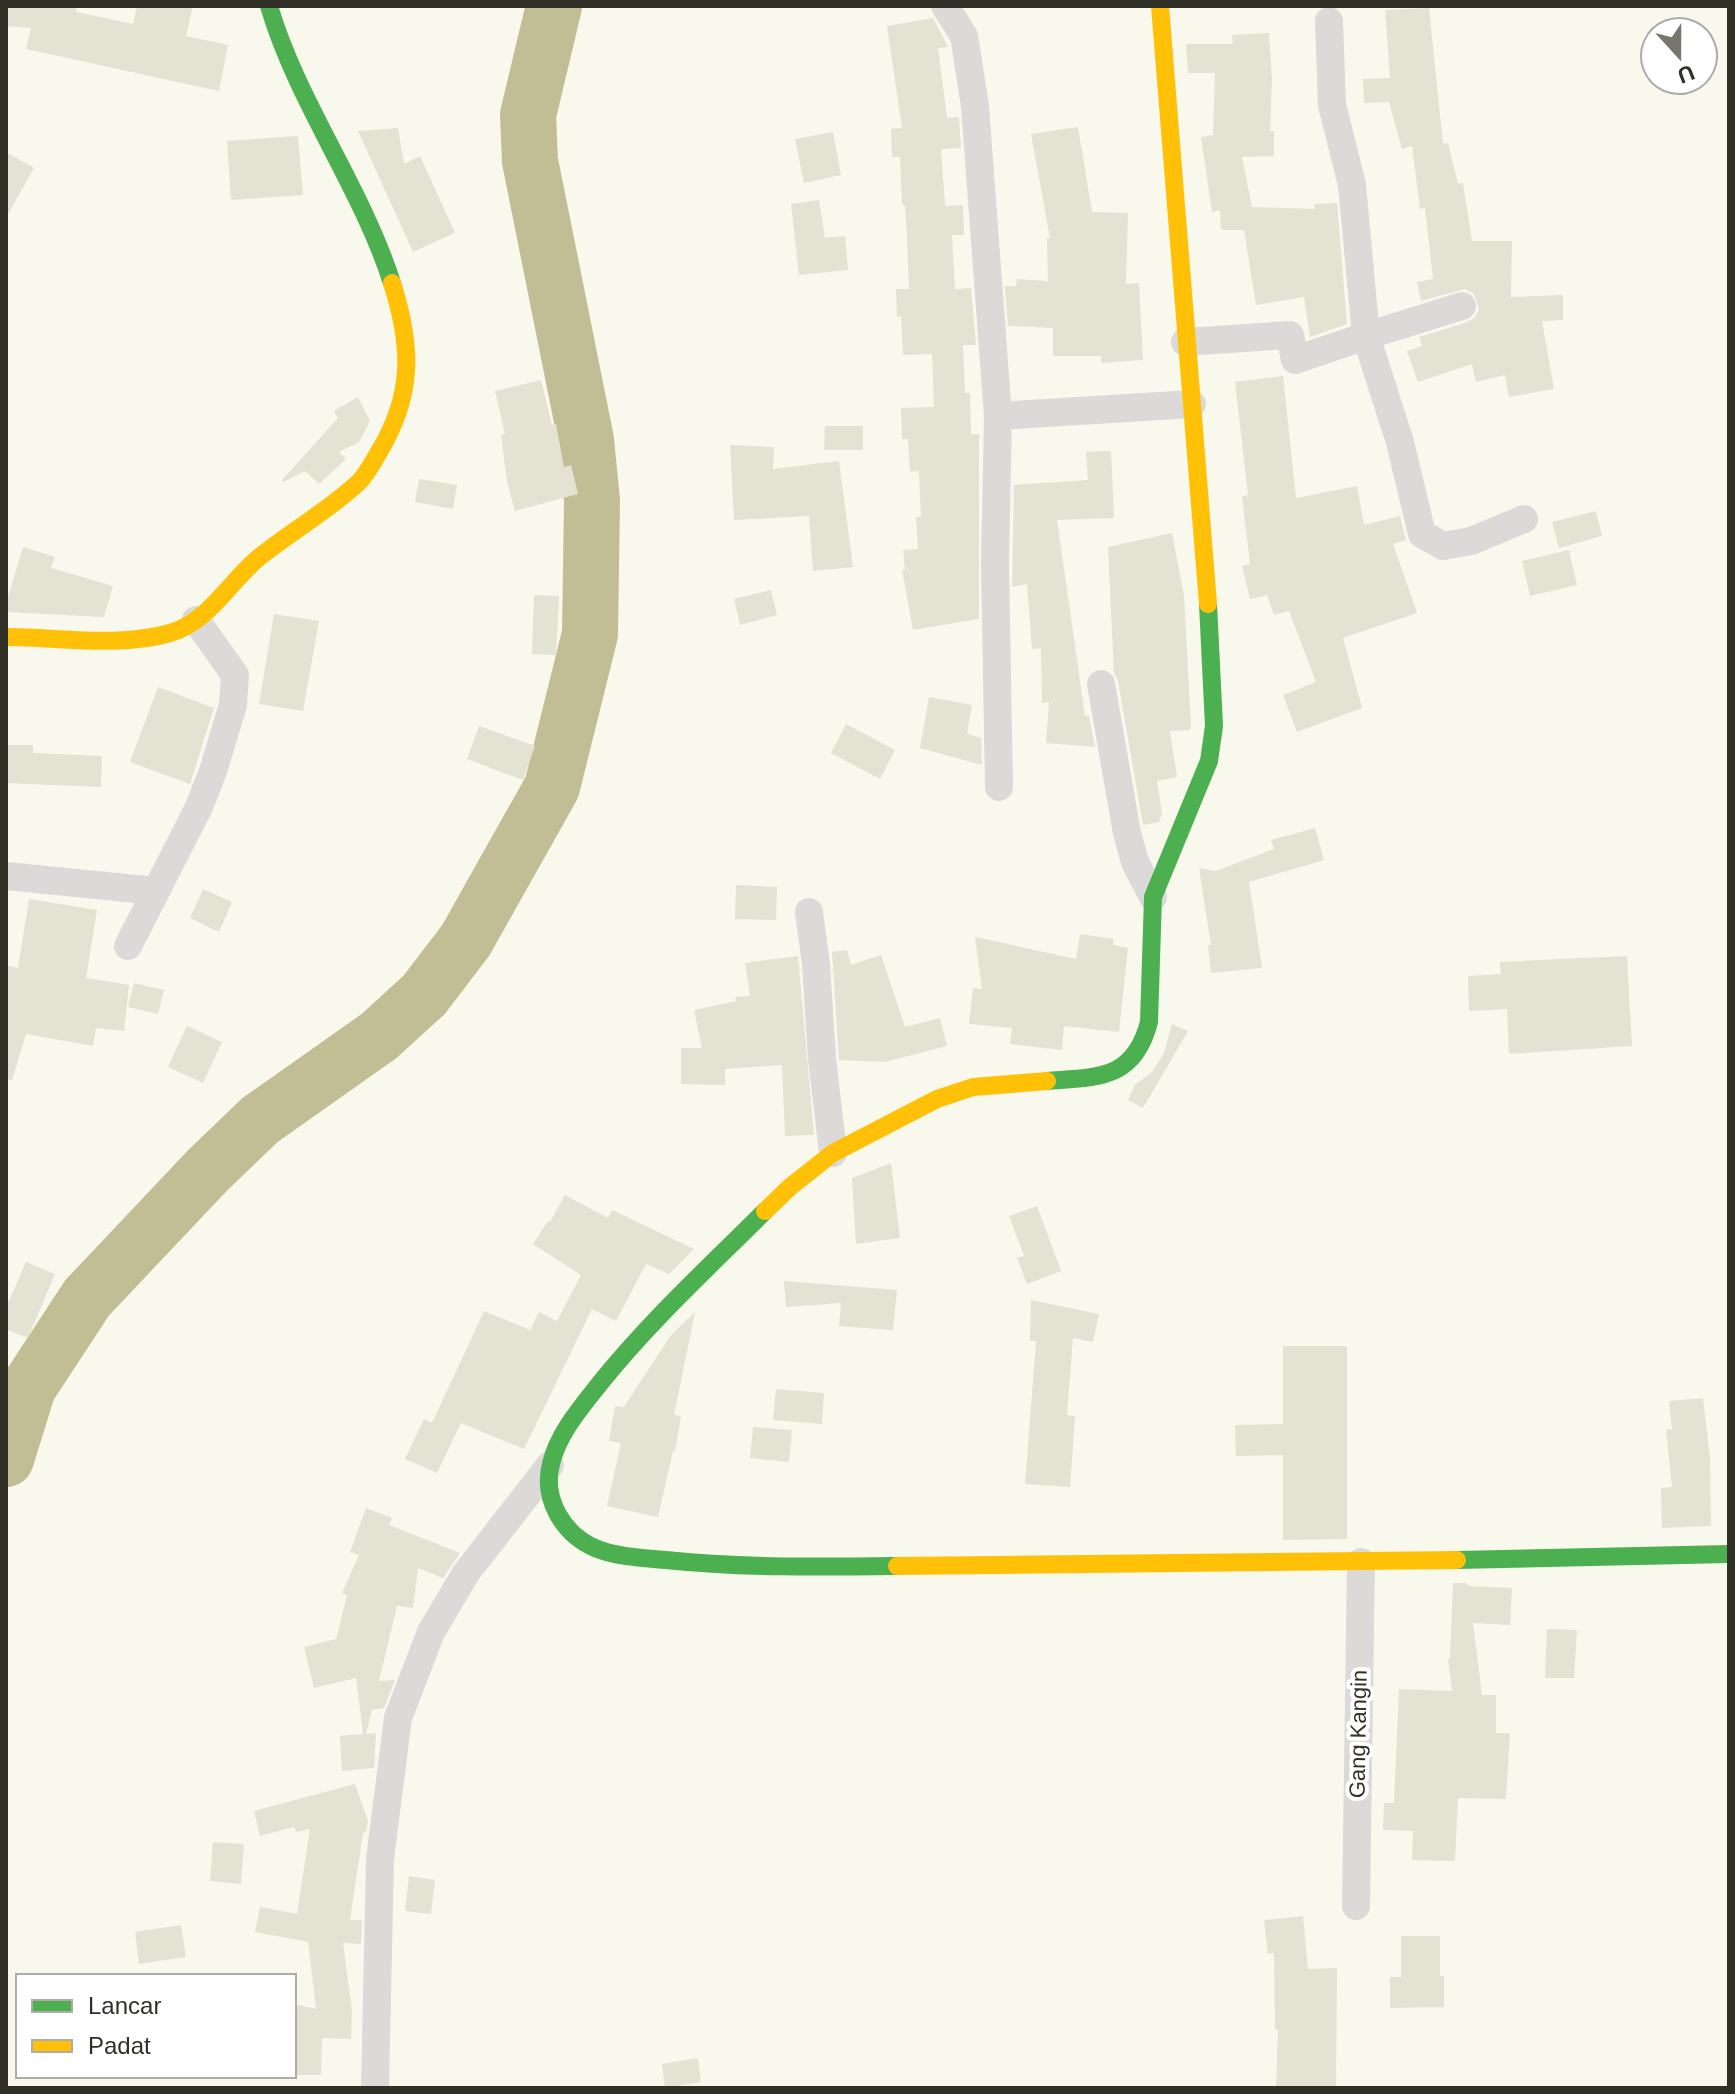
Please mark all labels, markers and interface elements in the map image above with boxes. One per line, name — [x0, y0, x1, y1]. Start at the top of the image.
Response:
north arrow — [1639, 16, 1719, 96]
text: U — [1674, 60, 1698, 89]
street label: Gang Kangin — [1344, 1670, 1372, 1798]
legend — [16, 1974, 296, 2078]
text: Lancar — [88, 1992, 161, 2019]
text: Padat — [88, 2032, 151, 2059]

